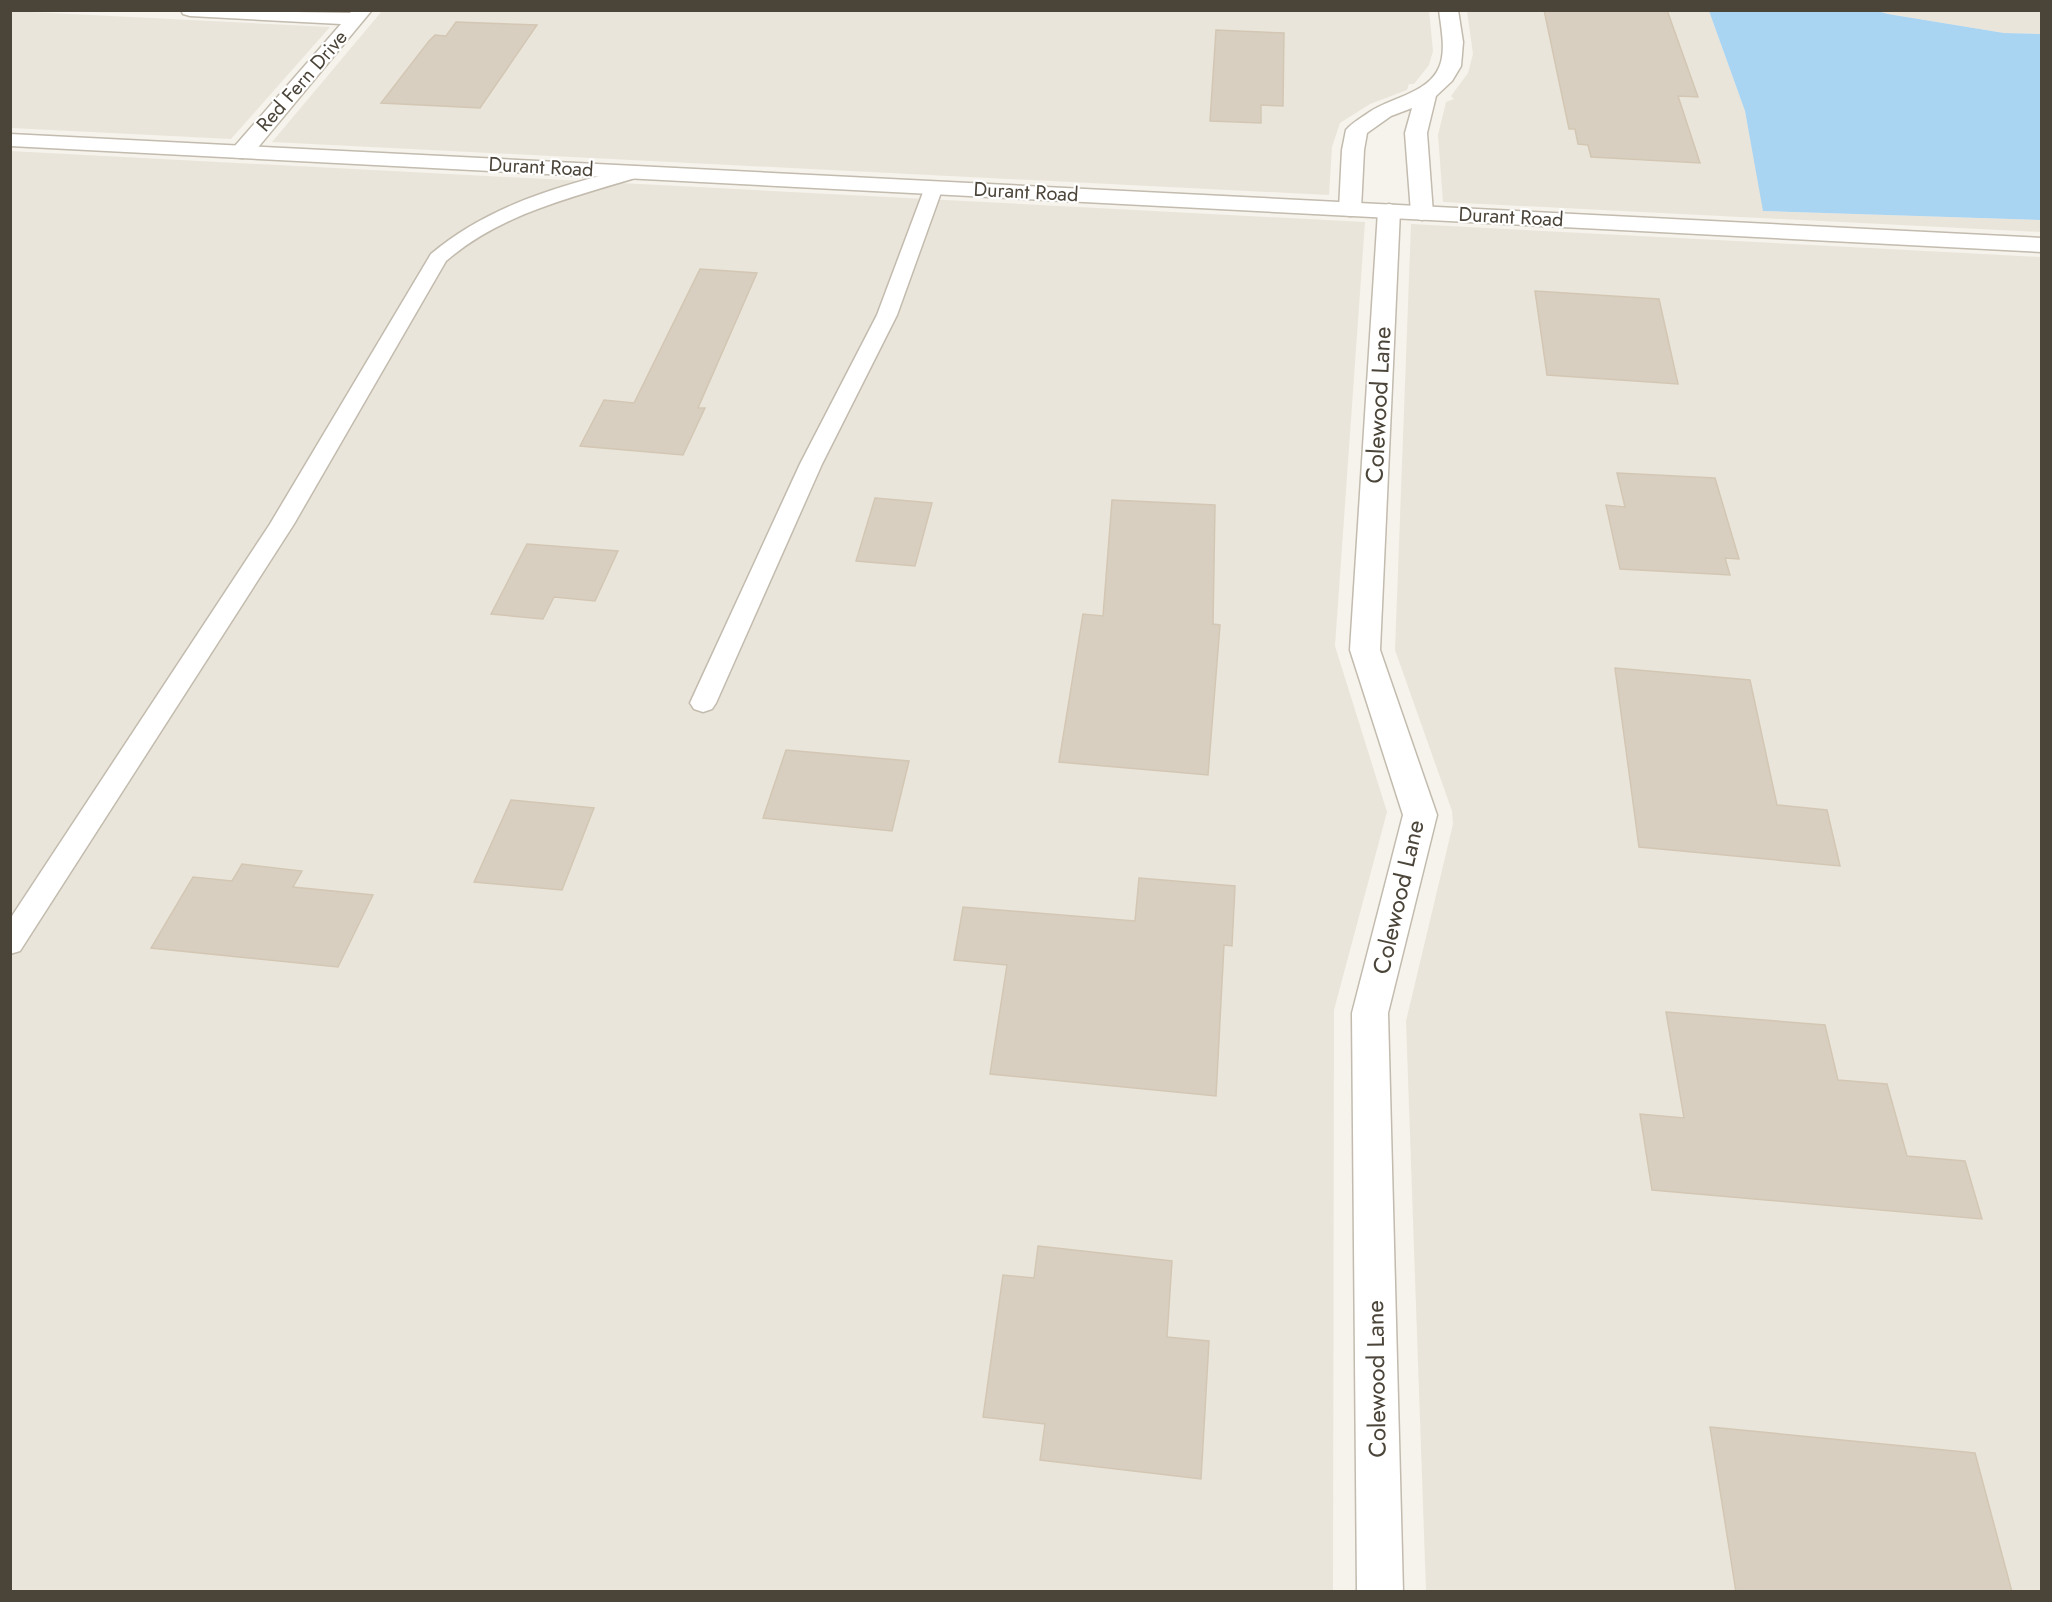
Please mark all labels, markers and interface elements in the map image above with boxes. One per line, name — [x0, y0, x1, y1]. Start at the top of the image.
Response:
street label: Red Fern Drive — [250, 24, 354, 138]
street label: Durant Road — [488, 150, 594, 184]
street label: Durant Road — [973, 175, 1079, 209]
street label: Durant Road — [1458, 200, 1564, 234]
street label: Colewood Lane — [1356, 325, 1400, 485]
street label: Colewood Lane — [1363, 816, 1433, 978]
street label: Colewood Lane — [1357, 1300, 1395, 1458]

